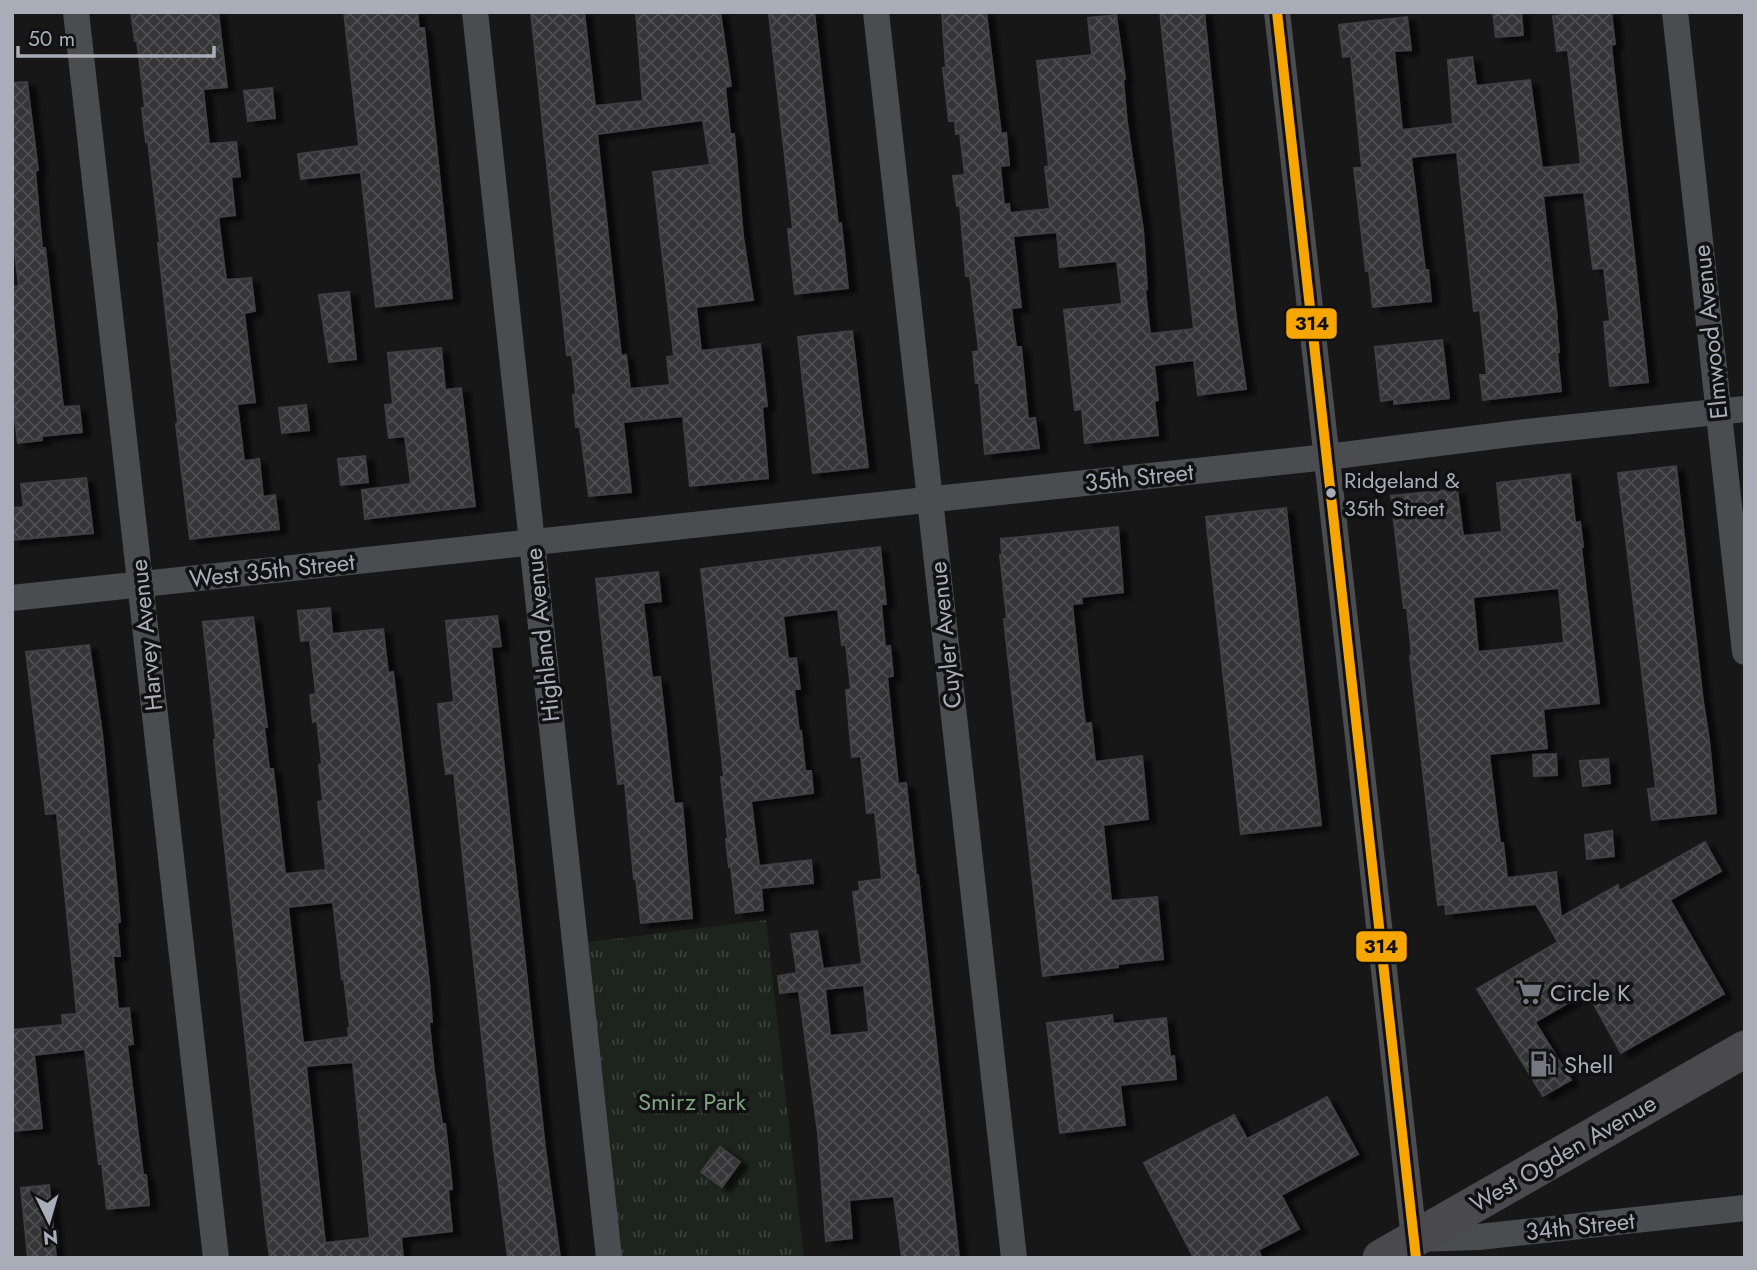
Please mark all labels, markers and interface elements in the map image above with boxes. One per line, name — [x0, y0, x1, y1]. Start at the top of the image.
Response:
scale bar — [18, 14, 214, 58]
text: 50 m — [28, 24, 75, 54]
street label: Elmwood Avenue — [1683, 243, 1737, 421]
line badge: 314 — [1285, 307, 1338, 340]
text: 314 — [1295, 310, 1329, 337]
street label: 35th Street — [1083, 454, 1195, 500]
place label: Ridgeland & 35th Street — [1344, 464, 1460, 524]
marker: Ridgeland & 35th Street — [1324, 486, 1338, 500]
street label: West 35th Street — [187, 544, 357, 596]
street label: Highland Avenue — [515, 546, 569, 724]
street label: Harvey Avenue — [121, 557, 171, 713]
street label: Cuyler Avenue — [920, 560, 970, 710]
line badge: 314 — [1355, 930, 1408, 963]
text: 314 — [1364, 933, 1398, 960]
place label: Circle K — [1550, 975, 1631, 1010]
supermarket icon: Circle K — [1514, 977, 1544, 1007]
place label: Shell — [1564, 1047, 1613, 1082]
fuel station icon: Shell — [1528, 1049, 1558, 1079]
park label: Smirz Park — [638, 1084, 746, 1119]
street label: West Ogden Avenue — [1463, 1085, 1663, 1221]
north arrow — [14, 1186, 84, 1256]
street label: 34th Street — [1524, 1203, 1637, 1249]
text: N — [42, 1223, 59, 1252]

